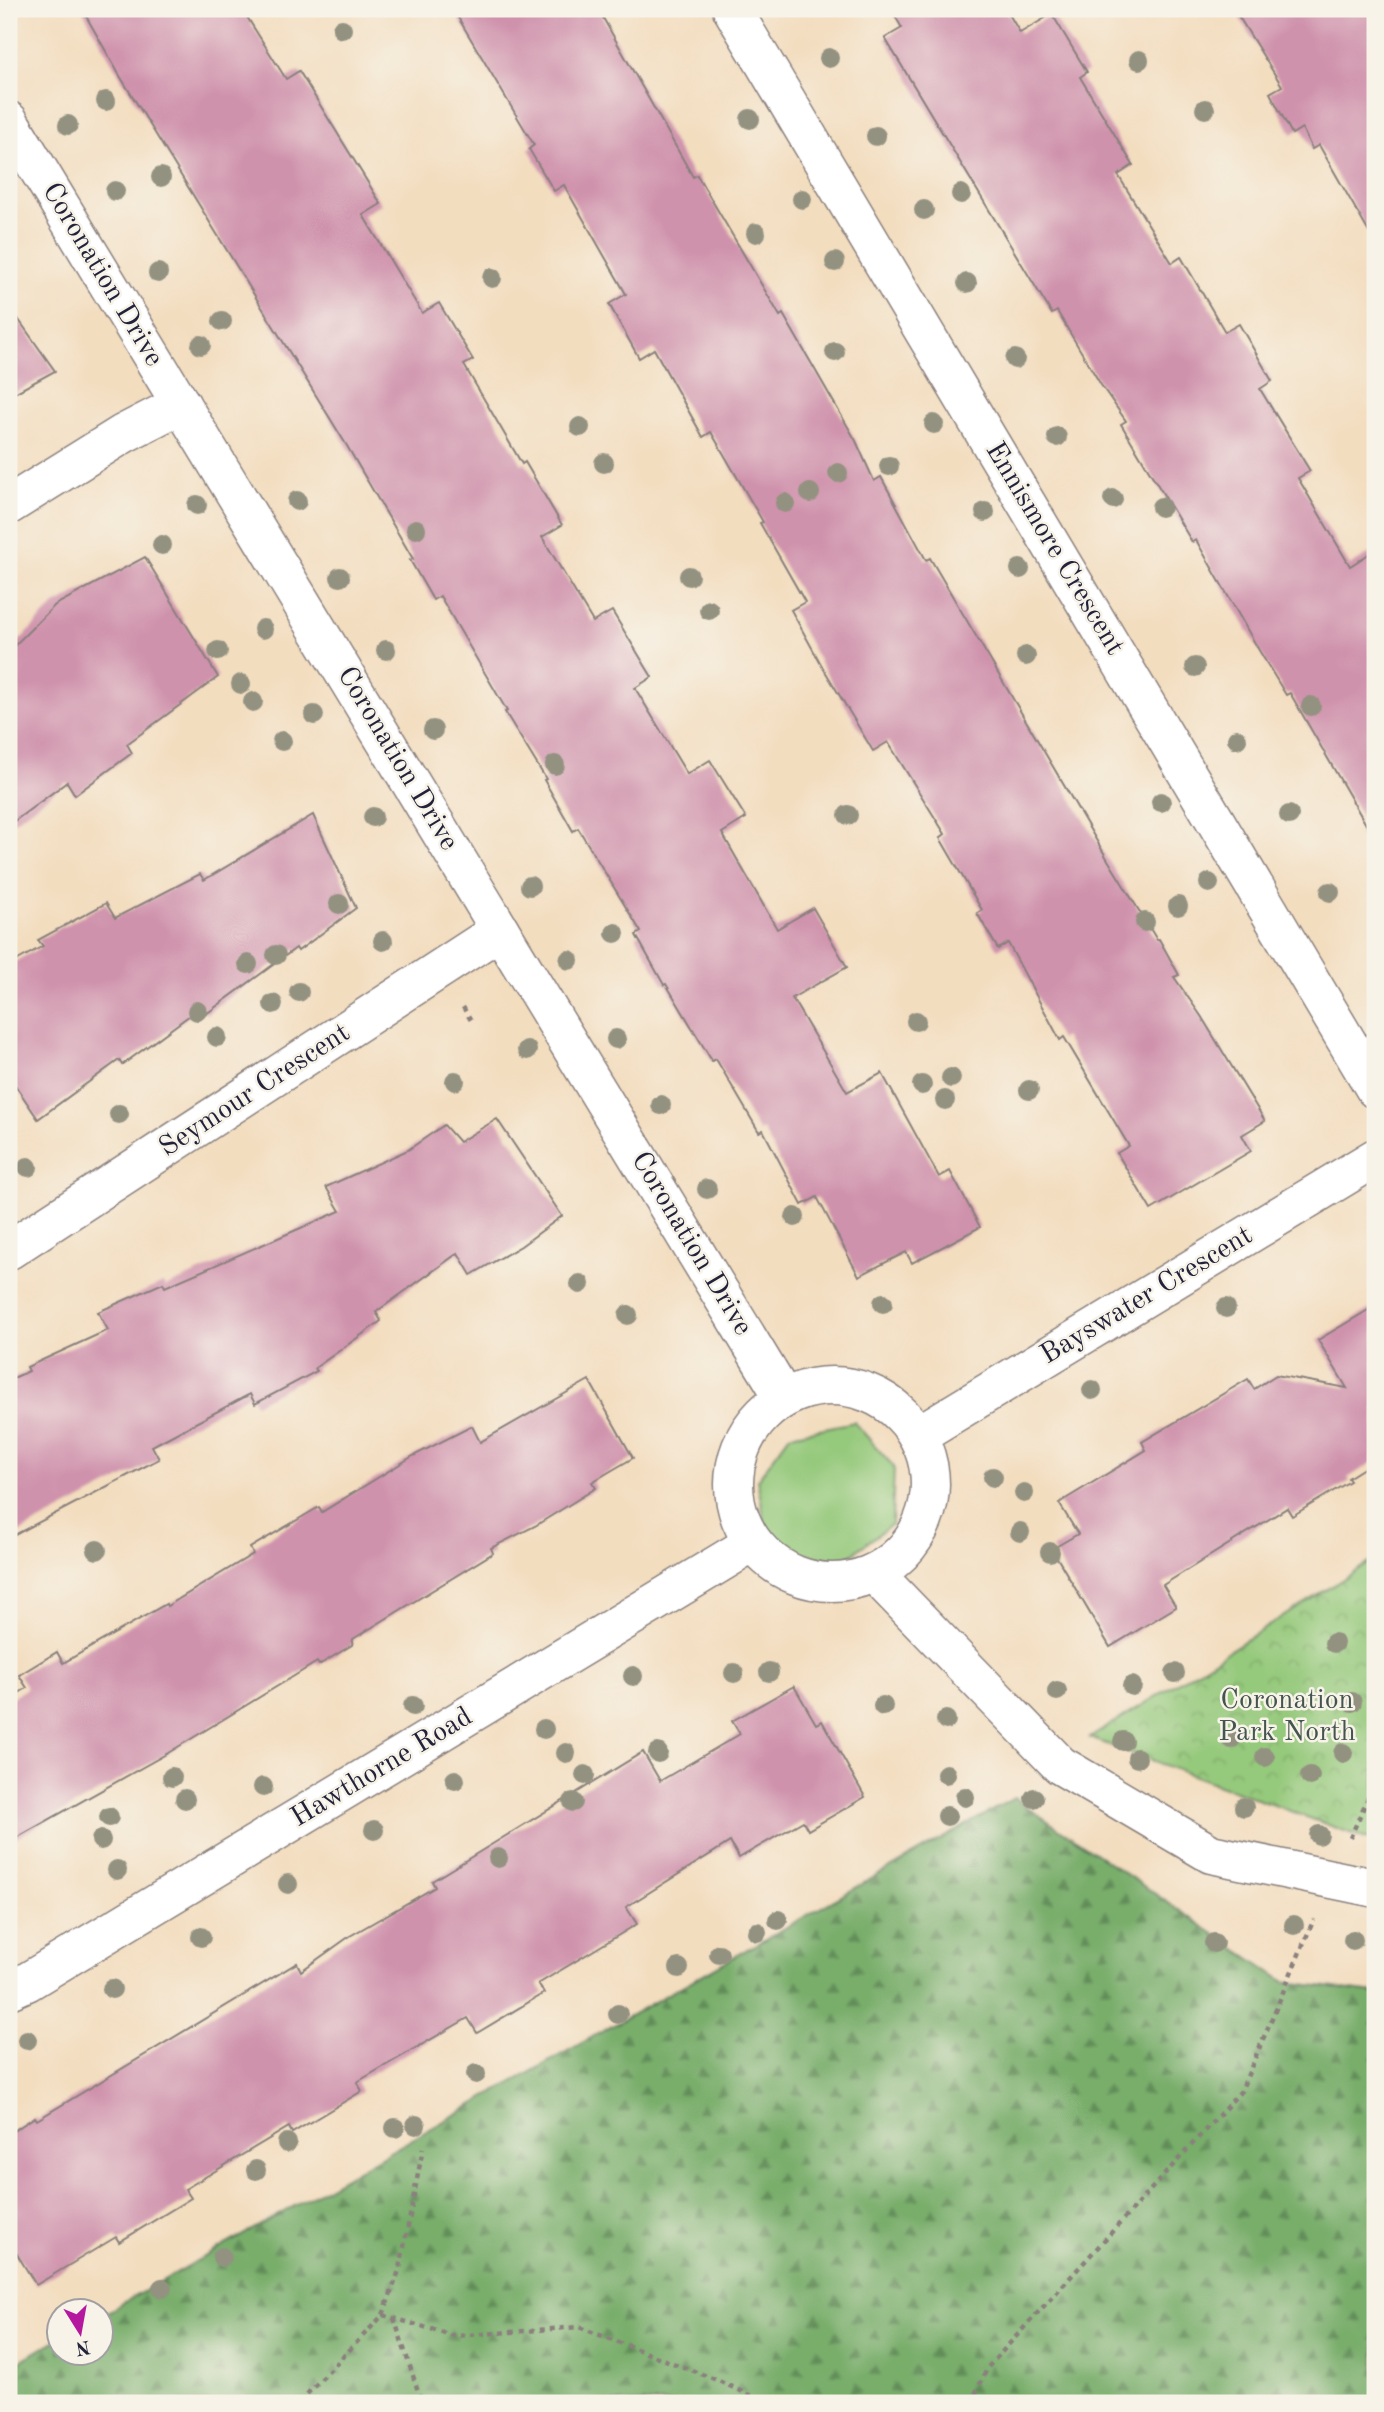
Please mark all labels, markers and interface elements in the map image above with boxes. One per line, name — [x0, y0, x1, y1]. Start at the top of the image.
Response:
street label: Coronation Drive — [36, 178, 168, 372]
street label: Ennismore Crescent — [979, 438, 1129, 660]
street label: Coronation Drive — [331, 662, 463, 856]
street label: Seymour Crescent — [155, 1019, 355, 1163]
street label: Coronation Drive — [625, 1147, 757, 1341]
street label: Bayswater Crescent — [1036, 1222, 1258, 1370]
park label: Coronation Park North — [1218, 1687, 1356, 1747]
street label: Hawthorne Road — [287, 1703, 477, 1833]
north arrow — [46, 2296, 116, 2366]
text: N — [73, 2336, 92, 2357]

